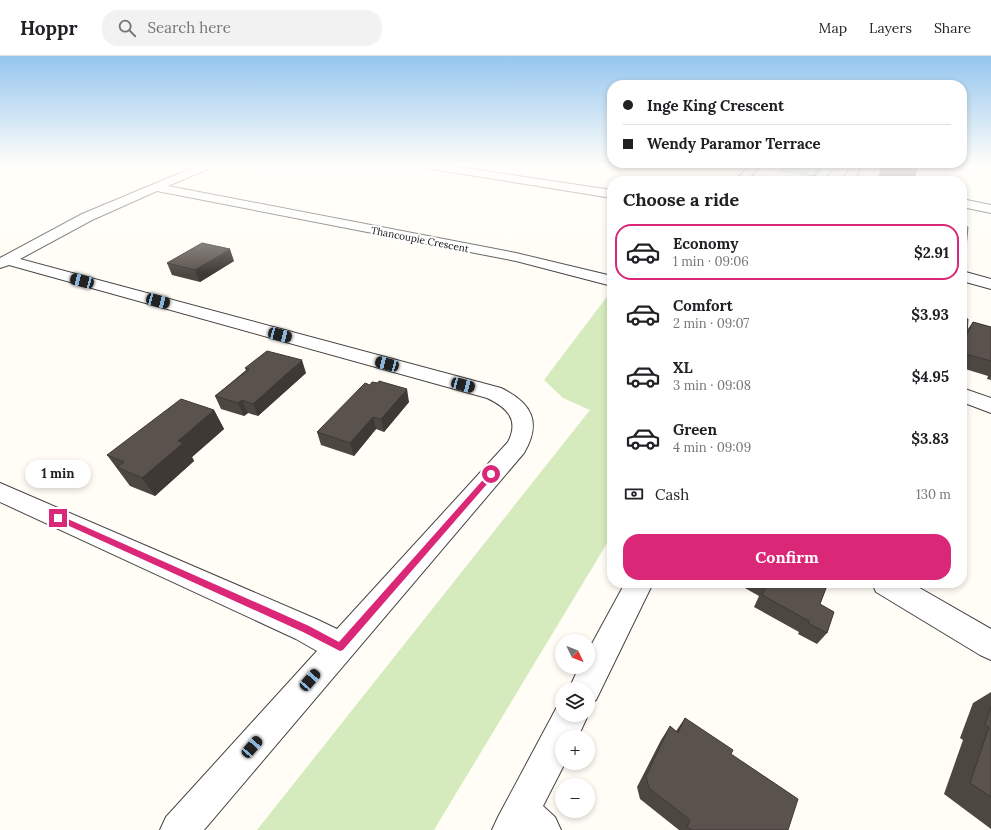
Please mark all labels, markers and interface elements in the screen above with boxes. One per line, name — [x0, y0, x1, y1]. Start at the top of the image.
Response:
search box — [102, 10, 382, 46]
text: Hoppr — [20, 16, 78, 40]
icon: search — [116, 17, 138, 39]
text: Search here — [148, 18, 231, 37]
text: Map — [819, 19, 847, 37]
text: Layers — [869, 19, 912, 37]
text: Share — [934, 19, 971, 37]
text: Inge King Crescent — [647, 96, 784, 115]
text: Wendy Paramor Terrace — [647, 134, 821, 153]
text: Choose a ride — [623, 188, 739, 211]
street label: Thancoupie Crescent — [370, 224, 470, 255]
icon: car — [625, 234, 661, 270]
text: Economy — [673, 234, 738, 253]
text: $2.91 — [914, 243, 949, 262]
text: 1 min · 09:06 — [673, 253, 749, 270]
car — [69, 272, 95, 290]
car — [145, 292, 171, 310]
icon: car — [625, 296, 661, 332]
text: Comfort — [673, 296, 733, 315]
text: $3.93 — [911, 305, 949, 324]
text: 2 min · 09:07 — [673, 315, 749, 332]
car — [267, 326, 293, 344]
car — [374, 355, 400, 373]
icon: car — [625, 358, 661, 394]
text: XL — [673, 358, 693, 377]
text: $4.95 — [912, 367, 949, 386]
car — [450, 376, 476, 394]
text: 3 min · 09:08 — [673, 377, 751, 394]
icon: car — [625, 420, 661, 456]
text: Green — [673, 420, 717, 439]
text: $3.83 — [911, 429, 949, 448]
text: 4 min · 09:09 — [673, 439, 751, 456]
callout: 1 min — [25, 460, 91, 488]
text: 1 min — [41, 465, 75, 482]
route start — [482, 465, 500, 483]
icon: cash — [623, 483, 645, 505]
text: Cash — [655, 485, 689, 504]
text: 130 m — [916, 486, 951, 503]
route end — [49, 509, 67, 527]
button: Confirm — [623, 534, 951, 580]
north arrow — [555, 634, 595, 674]
map controls — [555, 634, 595, 818]
car — [298, 667, 322, 693]
button: layers — [555, 682, 595, 722]
button: + — [555, 730, 595, 770]
car — [240, 734, 264, 760]
button: − — [555, 778, 595, 818]

